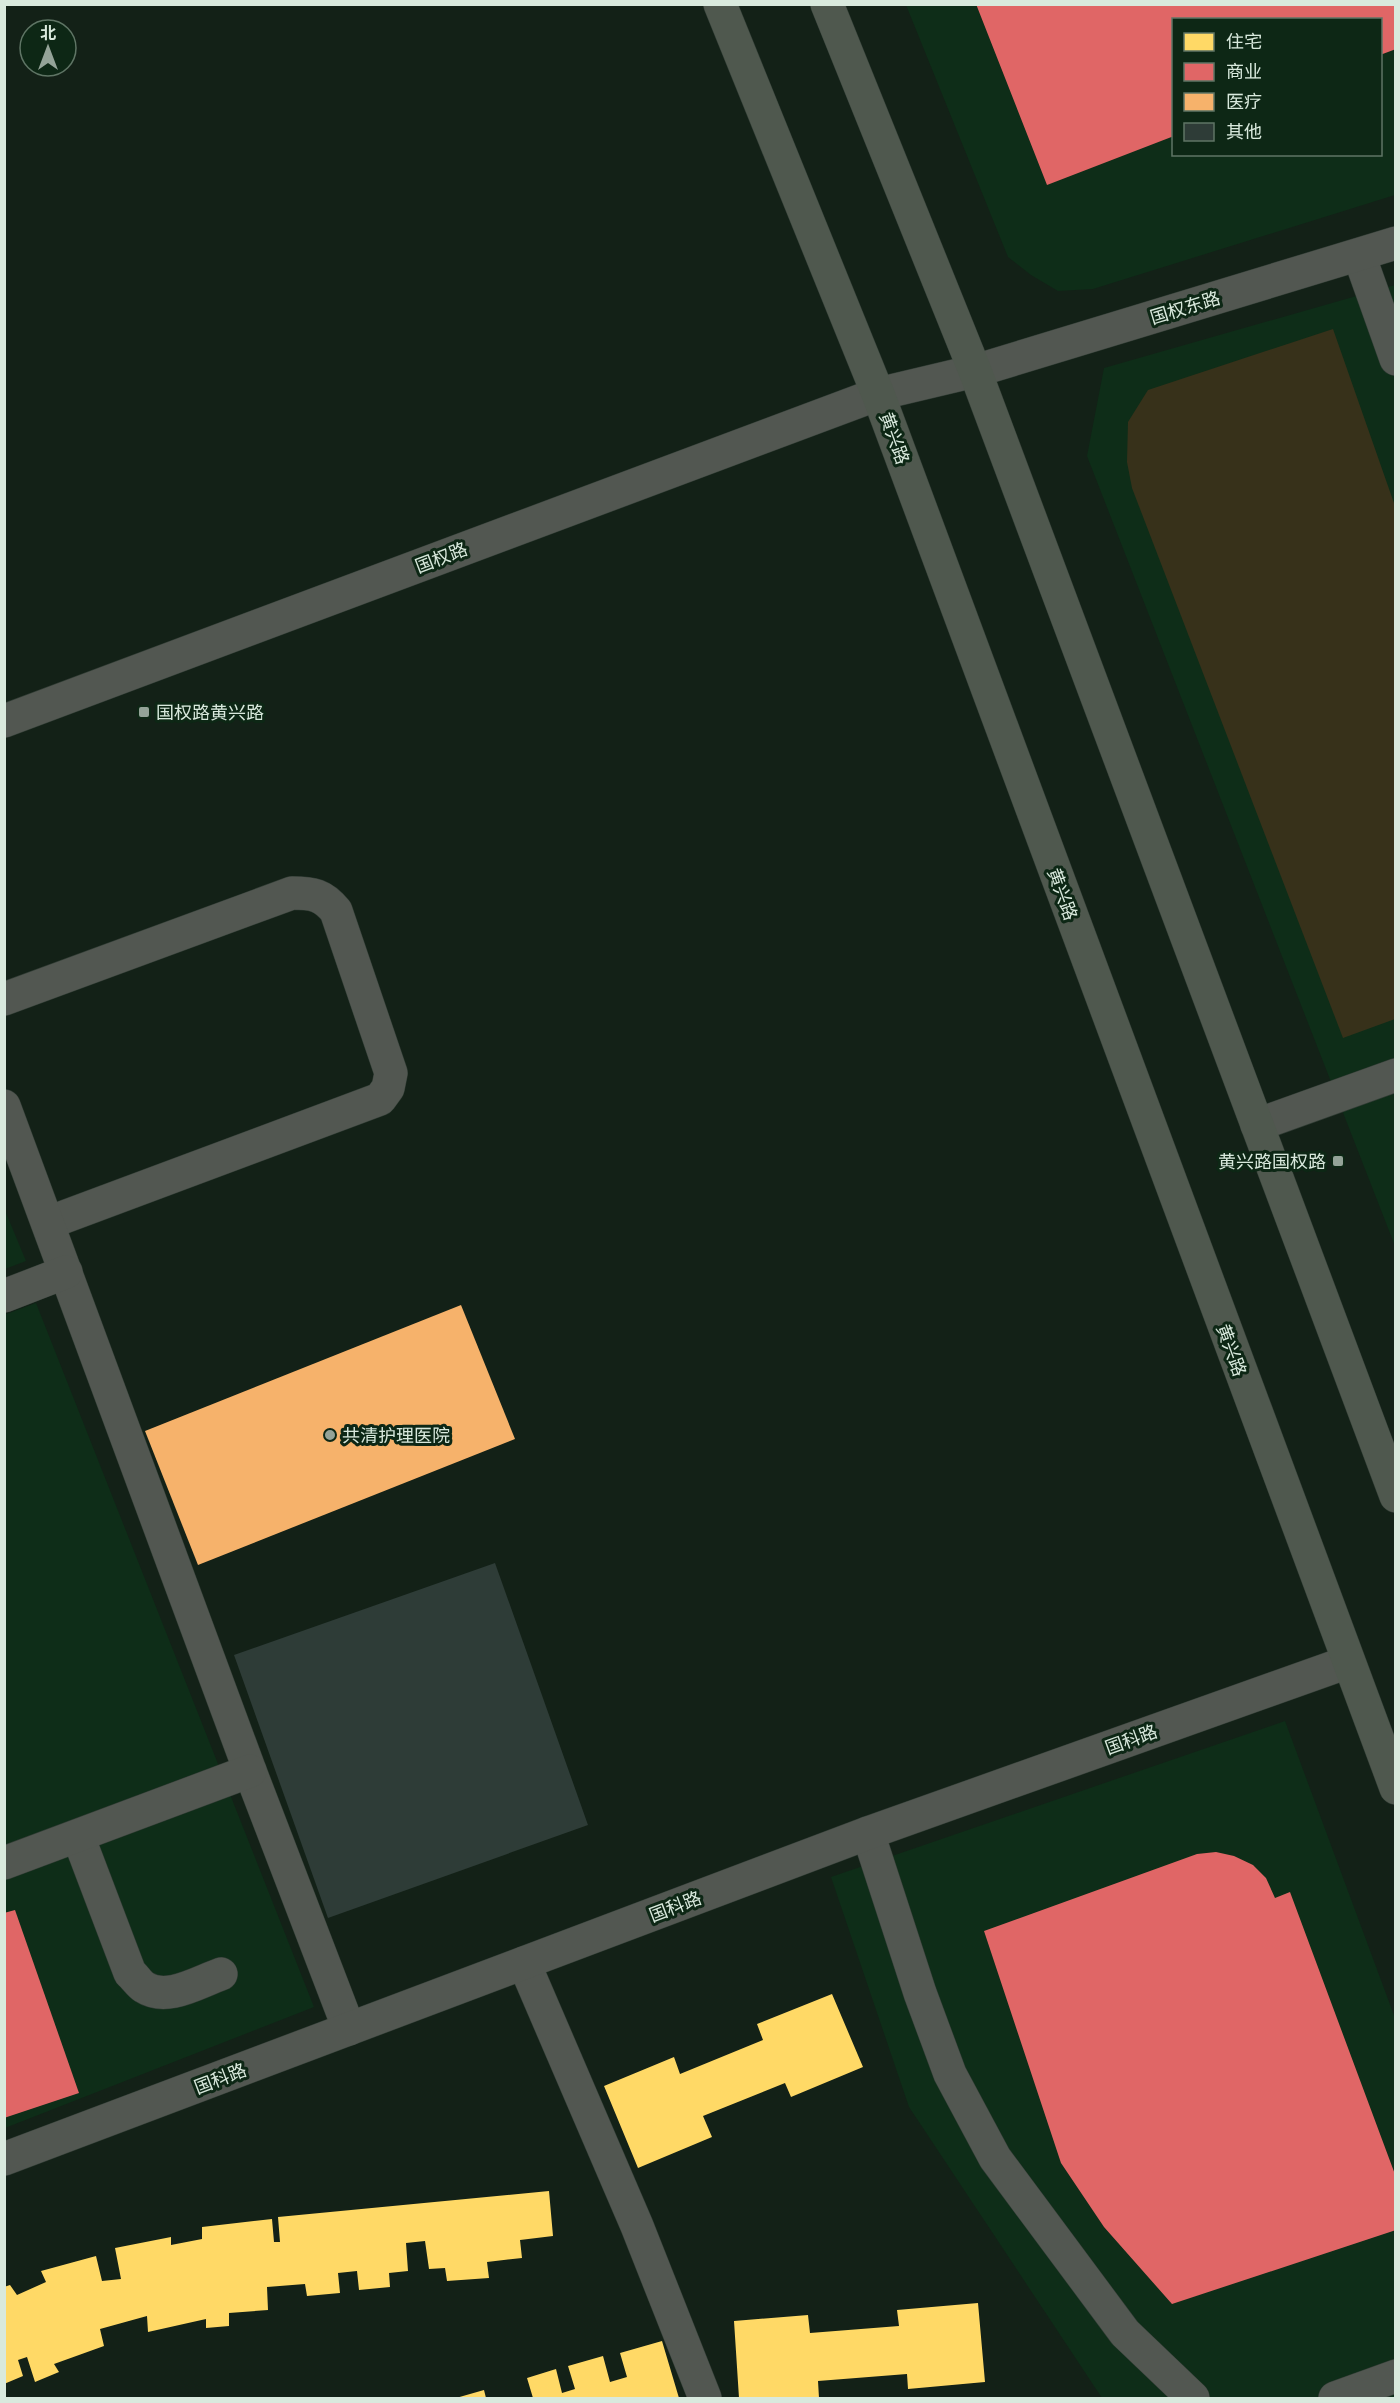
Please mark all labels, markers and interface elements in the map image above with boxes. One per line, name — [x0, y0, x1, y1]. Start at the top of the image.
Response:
north arrow — [18, 18, 78, 78]
legend — [1172, 18, 1382, 156]
text: 北 — [40, 24, 56, 42]
text: 住宅 — [1226, 31, 1262, 51]
text: 商业 — [1226, 61, 1262, 81]
text: 医疗 — [1226, 91, 1262, 111]
text: 其他 — [1226, 121, 1262, 141]
street label: 国权东路 — [1148, 287, 1222, 327]
street label: 黄兴路 — [876, 409, 914, 467]
street label: 国权路 — [412, 538, 470, 576]
place label: 国权路黄兴路 — [156, 702, 264, 722]
marker: 国权路黄兴路 — [137, 705, 151, 719]
street label: 黄兴路 — [1044, 865, 1082, 923]
place label: 黄兴路国权路 — [1218, 1151, 1326, 1171]
marker: 黄兴路国权路 — [1331, 1154, 1345, 1168]
street label: 黄兴路 — [1213, 1321, 1251, 1379]
place label: 共清护理医院 — [342, 1425, 450, 1445]
marker: 共清护理医院 — [323, 1428, 337, 1442]
street label: 国科路 — [1102, 1720, 1160, 1758]
street label: 国科路 — [646, 1887, 704, 1925]
street label: 国科路 — [191, 2059, 249, 2097]

